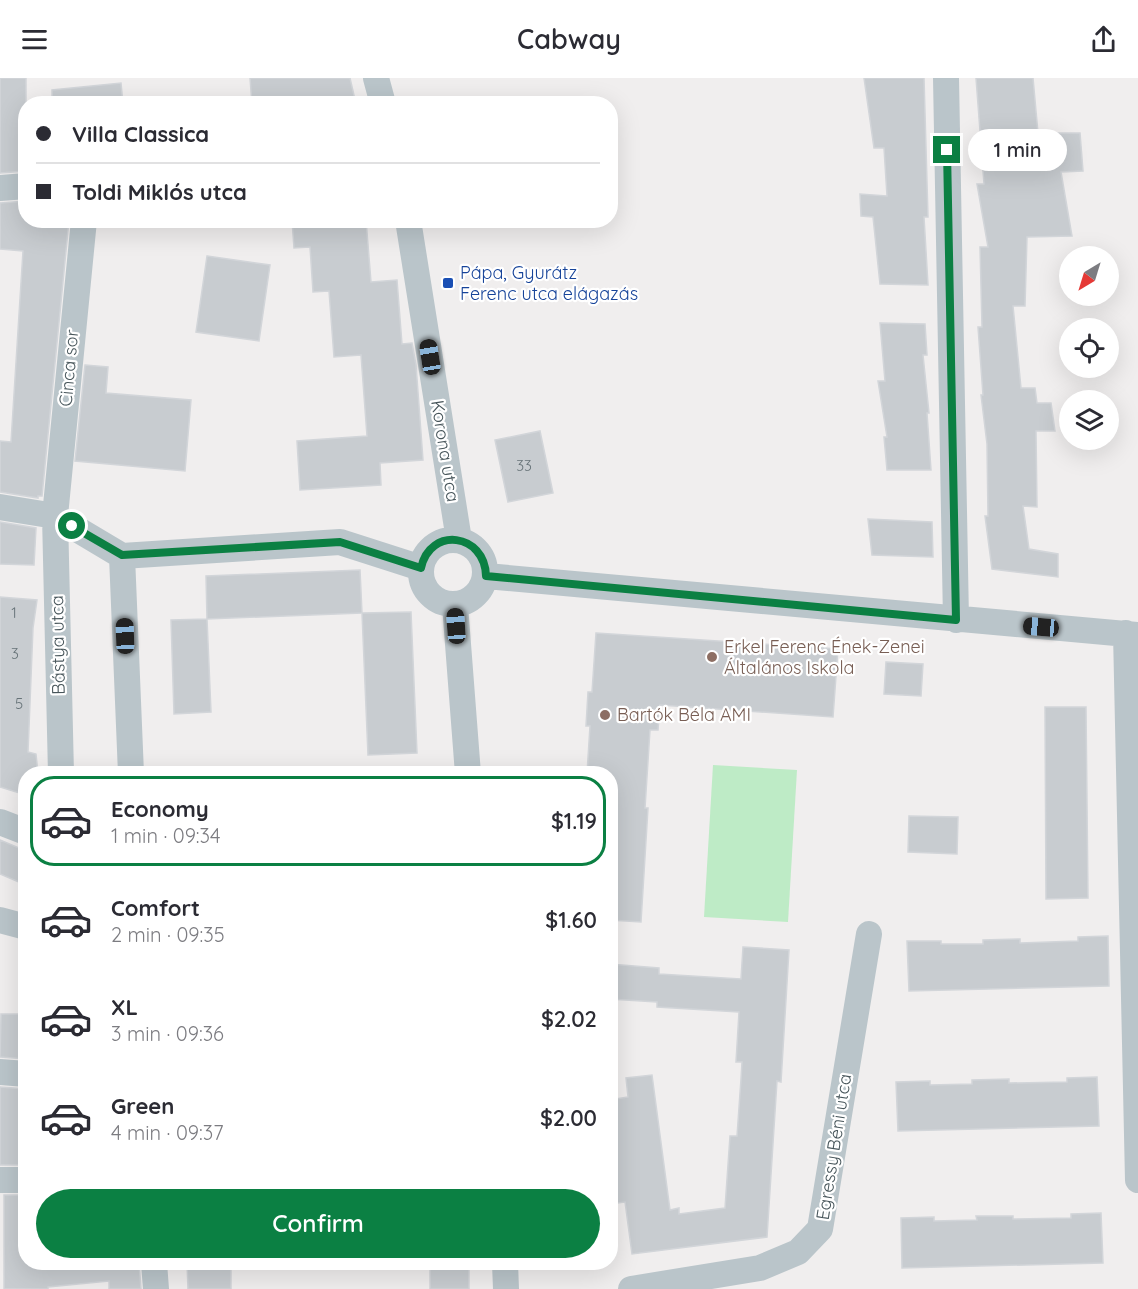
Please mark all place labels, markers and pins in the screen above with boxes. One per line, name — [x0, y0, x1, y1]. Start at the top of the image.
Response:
place label: Pápa, Gyurátz Ferenc utca elágazás — [460, 261, 638, 305]
marker: Pápa, Gyurátz Ferenc utca elágazás — [441, 276, 455, 290]
place label: Erkel Ferenc Ének-Zenei Általános Iskola — [724, 635, 925, 679]
marker: Erkel Ferenc Ének-Zenei Általános Iskola — [705, 650, 719, 664]
place label: Bartók Béla AMI — [617, 703, 751, 726]
marker: Bartók Béla AMI — [598, 708, 612, 722]

